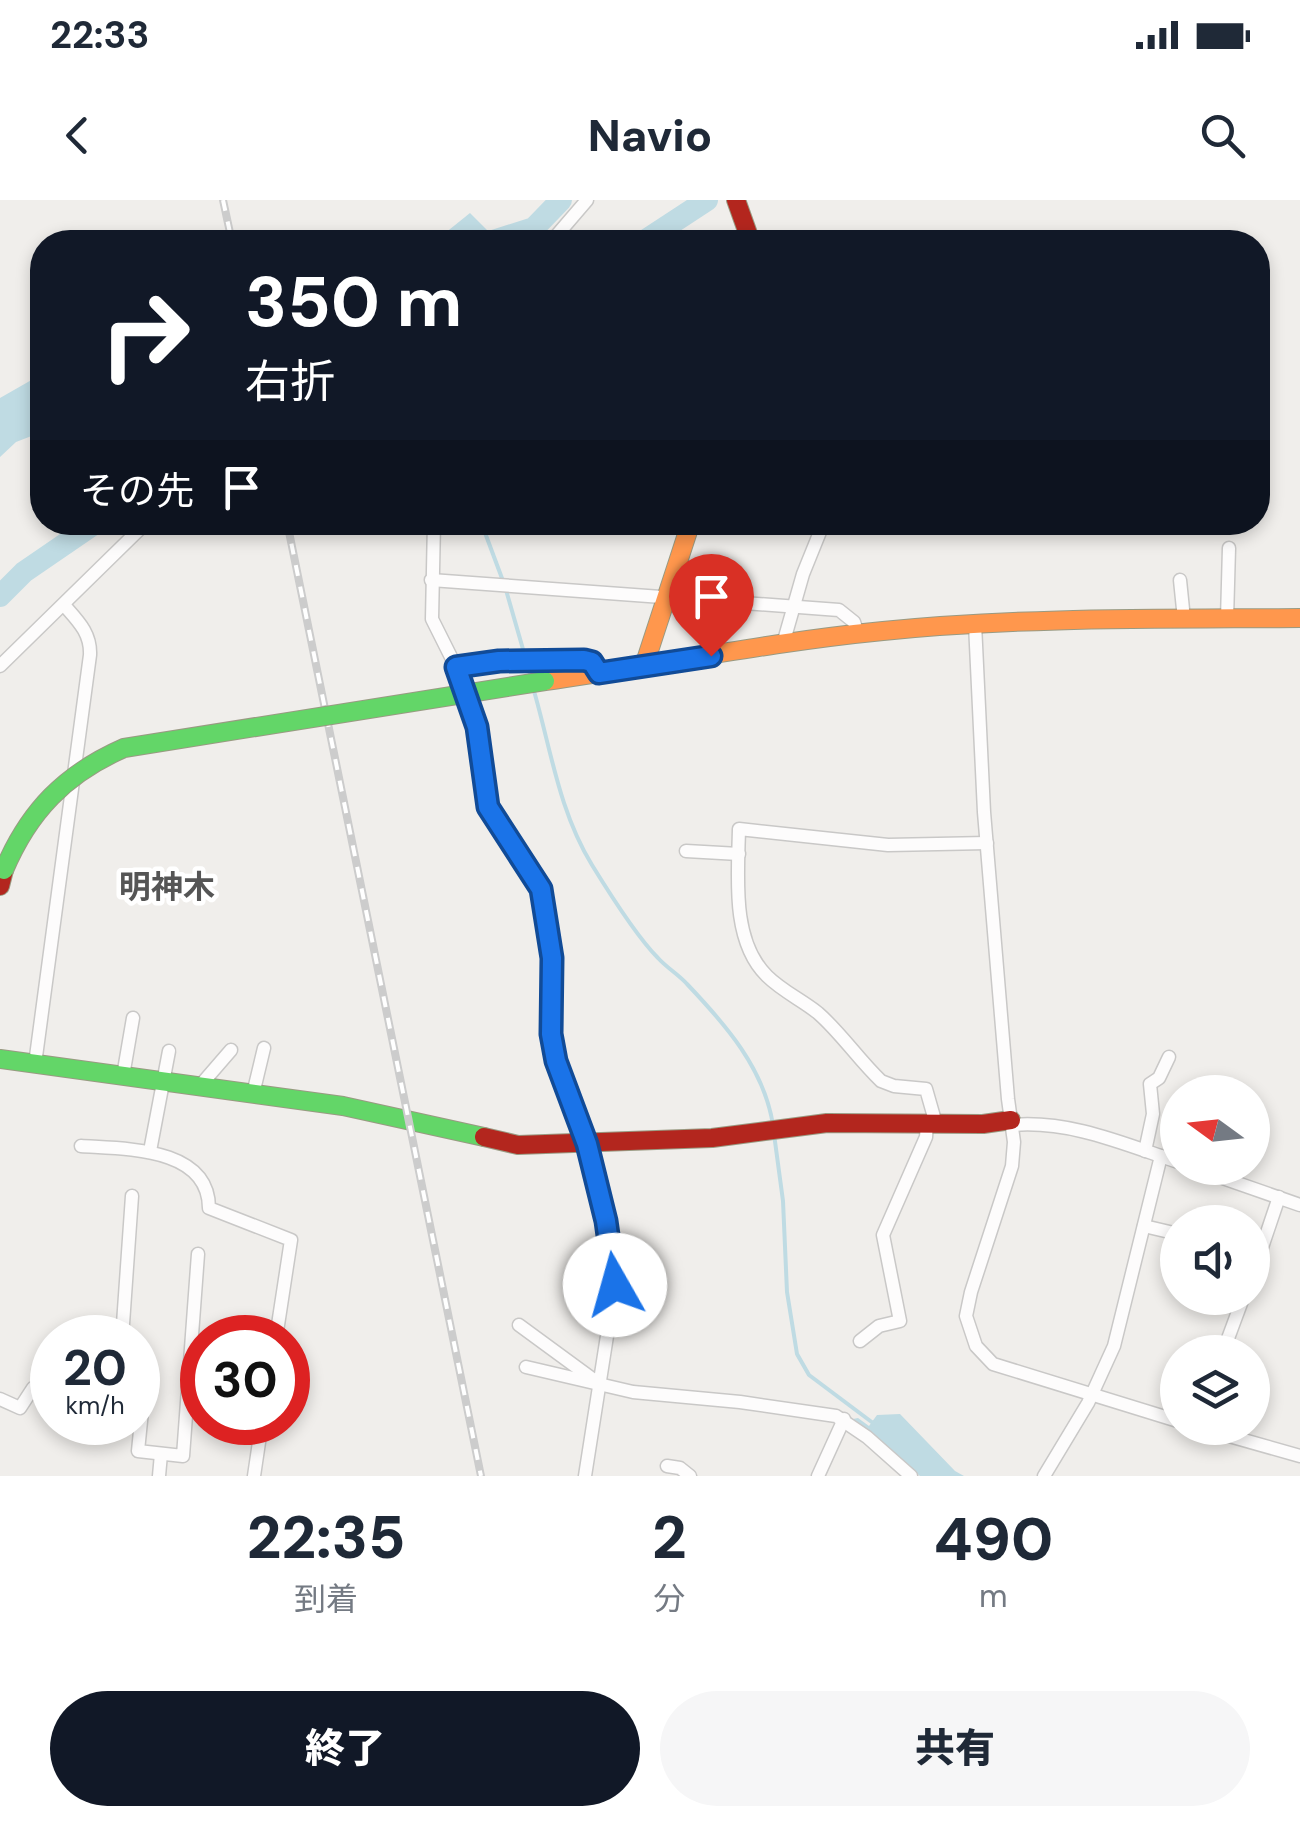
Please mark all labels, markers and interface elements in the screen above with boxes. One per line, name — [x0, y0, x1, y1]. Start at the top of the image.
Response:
text: 22:33 — [50, 10, 149, 60]
text: Navio — [588, 106, 712, 165]
icon: back — [50, 108, 105, 163]
icon: search — [1195, 108, 1250, 163]
text: 350 m — [245, 257, 462, 348]
icon: right — [80, 270, 210, 400]
text: 右折 — [245, 352, 335, 411]
icon: arrive — [214, 460, 269, 515]
text: その先 — [80, 466, 194, 516]
pin — [669, 554, 754, 657]
icon: arrive — [684, 569, 739, 624]
district label: 明神木 — [119, 866, 215, 908]
north arrow — [1160, 1075, 1270, 1185]
map controls — [1160, 1075, 1270, 1445]
button: sound — [1160, 1205, 1270, 1315]
position arrow — [563, 1233, 667, 1337]
speed limit sign: 30 — [180, 1315, 310, 1445]
text: 20 — [63, 1335, 127, 1401]
button: layers — [1160, 1335, 1270, 1445]
text: km/h — [65, 1389, 125, 1422]
text: 22:35 — [247, 1498, 405, 1577]
text: 2 — [652, 1498, 687, 1577]
text: 490 — [933, 1500, 1053, 1579]
text: m — [979, 1575, 1008, 1617]
text: 到着 — [294, 1578, 358, 1620]
text: 分 — [653, 1578, 685, 1620]
button: 終了 — [50, 1691, 640, 1806]
button: 共有 — [660, 1691, 1250, 1806]

